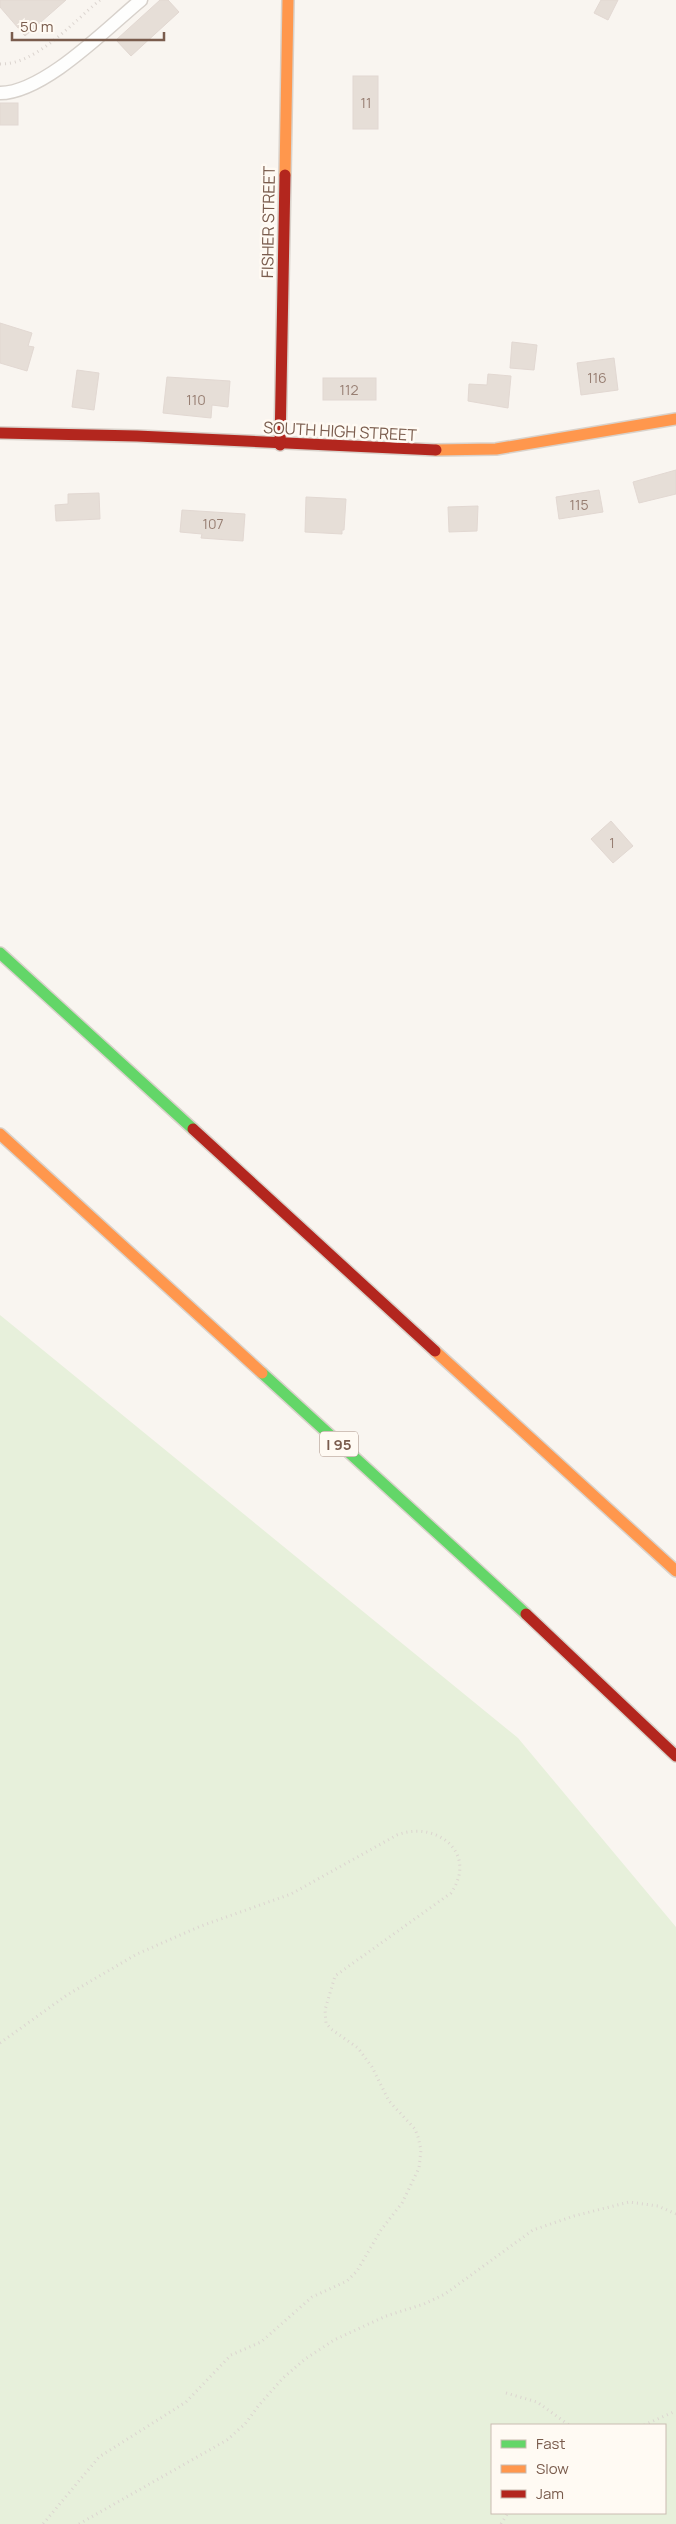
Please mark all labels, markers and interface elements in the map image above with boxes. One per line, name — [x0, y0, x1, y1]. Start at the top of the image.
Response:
scale bar — [12, 10, 165, 42]
text: 50 m — [20, 16, 54, 37]
house number: 11 — [361, 93, 371, 112]
street label: FISHER STREET — [256, 165, 280, 278]
house number: 116 — [587, 368, 607, 387]
house number: 112 — [340, 380, 358, 399]
house number: 110 — [186, 390, 206, 409]
street label: SOUTH HIGH STREET — [263, 416, 418, 446]
house number: 115 — [569, 495, 589, 514]
house number: 107 — [202, 514, 224, 533]
house number: 1 — [609, 833, 615, 852]
road number: I 95 — [320, 1432, 358, 1456]
legend — [491, 2424, 666, 2514]
text: Fast — [536, 2433, 565, 2454]
text: Slow — [536, 2458, 569, 2479]
text: Jam — [536, 2483, 564, 2504]

